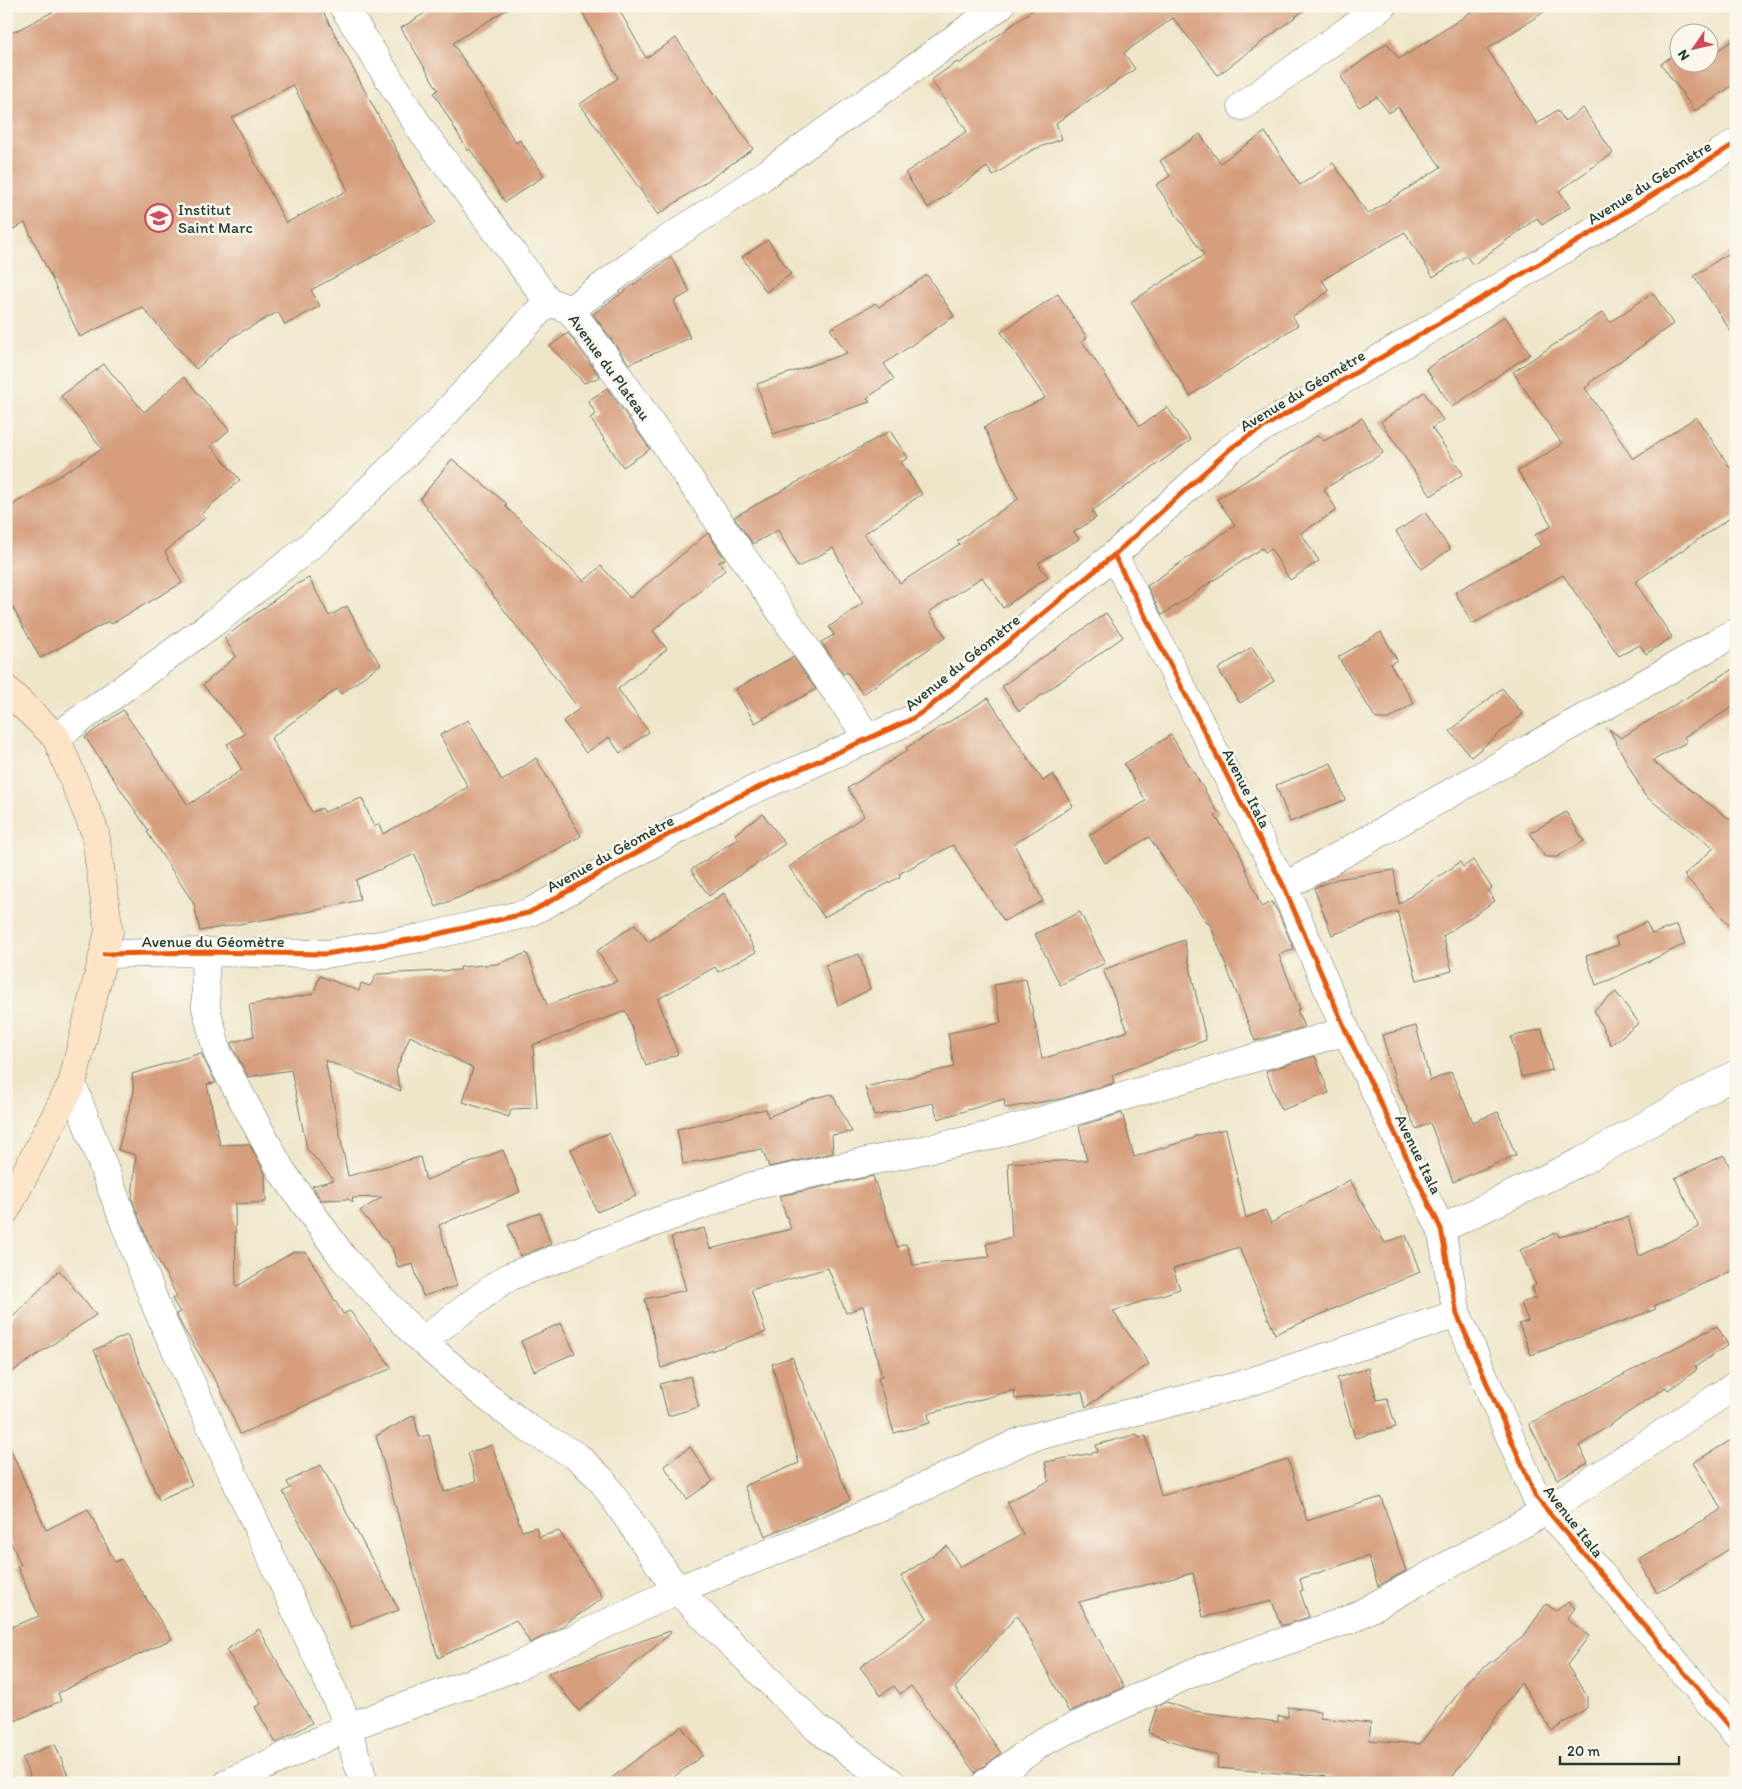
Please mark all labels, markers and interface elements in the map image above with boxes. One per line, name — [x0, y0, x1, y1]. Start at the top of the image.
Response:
north arrow — [1670, 22, 1720, 72]
text: N — [1674, 46, 1693, 64]
street label: Avenue du Géomètre — [1584, 136, 1715, 228]
place label: Institut Saint Marc — [178, 200, 253, 237]
school or university icon: Institut Saint Marc — [144, 203, 174, 233]
street label: Avenue du Plateau — [565, 310, 655, 424]
street label: Avenue du Géomètre — [1236, 345, 1369, 435]
street label: Avenue du Géomètre — [901, 610, 1024, 715]
street label: Avenue Itala — [1218, 745, 1275, 831]
street label: Avenue du Géomètre — [543, 810, 678, 896]
street label: Avenue du Géomètre — [142, 932, 285, 951]
street label: Avenue Itala — [1391, 1111, 1446, 1197]
street label: Avenue Itala — [1540, 1481, 1608, 1561]
scale bar — [1560, 1734, 1678, 1766]
text: 20 m — [1567, 1742, 1601, 1760]

